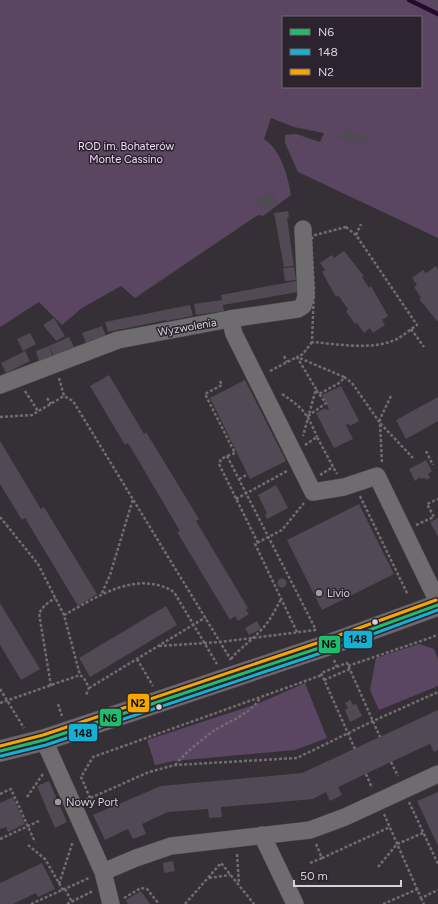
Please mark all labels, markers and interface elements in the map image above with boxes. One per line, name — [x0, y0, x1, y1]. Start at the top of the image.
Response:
legend — [282, 16, 422, 88]
text: N6 — [318, 25, 334, 39]
text: 148 — [318, 45, 338, 59]
text: N2 — [318, 65, 334, 79]
park label: ROD im. Bohaterów Monte Cassino — [78, 140, 174, 166]
street label: Wyzwolenia — [157, 316, 217, 339]
place label: Livio — [327, 587, 350, 600]
marker: Livio — [314, 588, 324, 598]
unlabelled marker — [370, 617, 380, 627]
line badge: 148 — [343, 630, 373, 649]
text: 148 — [349, 633, 367, 646]
line badge: N6 — [318, 635, 341, 654]
text: N6 — [322, 638, 337, 651]
line badge: N2 — [127, 693, 150, 713]
text: N2 — [131, 697, 145, 710]
unlabelled marker — [154, 702, 164, 712]
line badge: N6 — [99, 708, 122, 727]
text: N6 — [103, 712, 118, 725]
line badge: 148 — [68, 723, 98, 742]
text: 148 — [74, 727, 92, 740]
place label: Nowy Port — [66, 796, 118, 809]
marker: Nowy Port — [53, 797, 63, 807]
scale bar — [294, 862, 401, 888]
text: 50 m — [300, 869, 328, 883]

